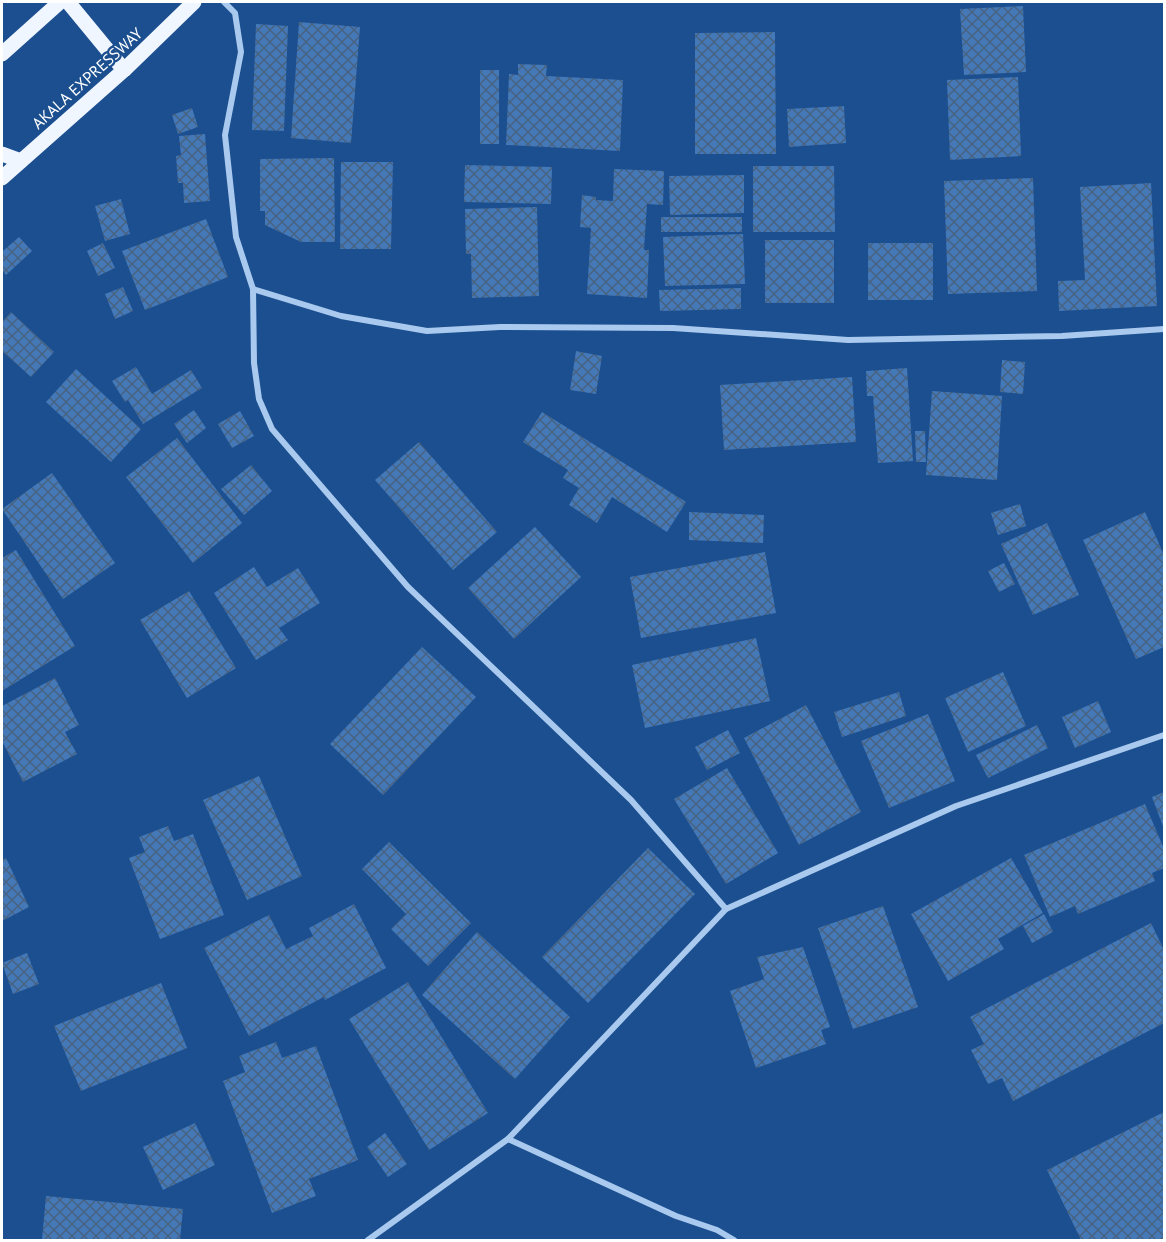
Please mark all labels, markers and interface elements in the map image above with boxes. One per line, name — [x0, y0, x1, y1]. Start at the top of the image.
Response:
street label: AKALA EXPRESSWAY — [28, 23, 146, 133]

